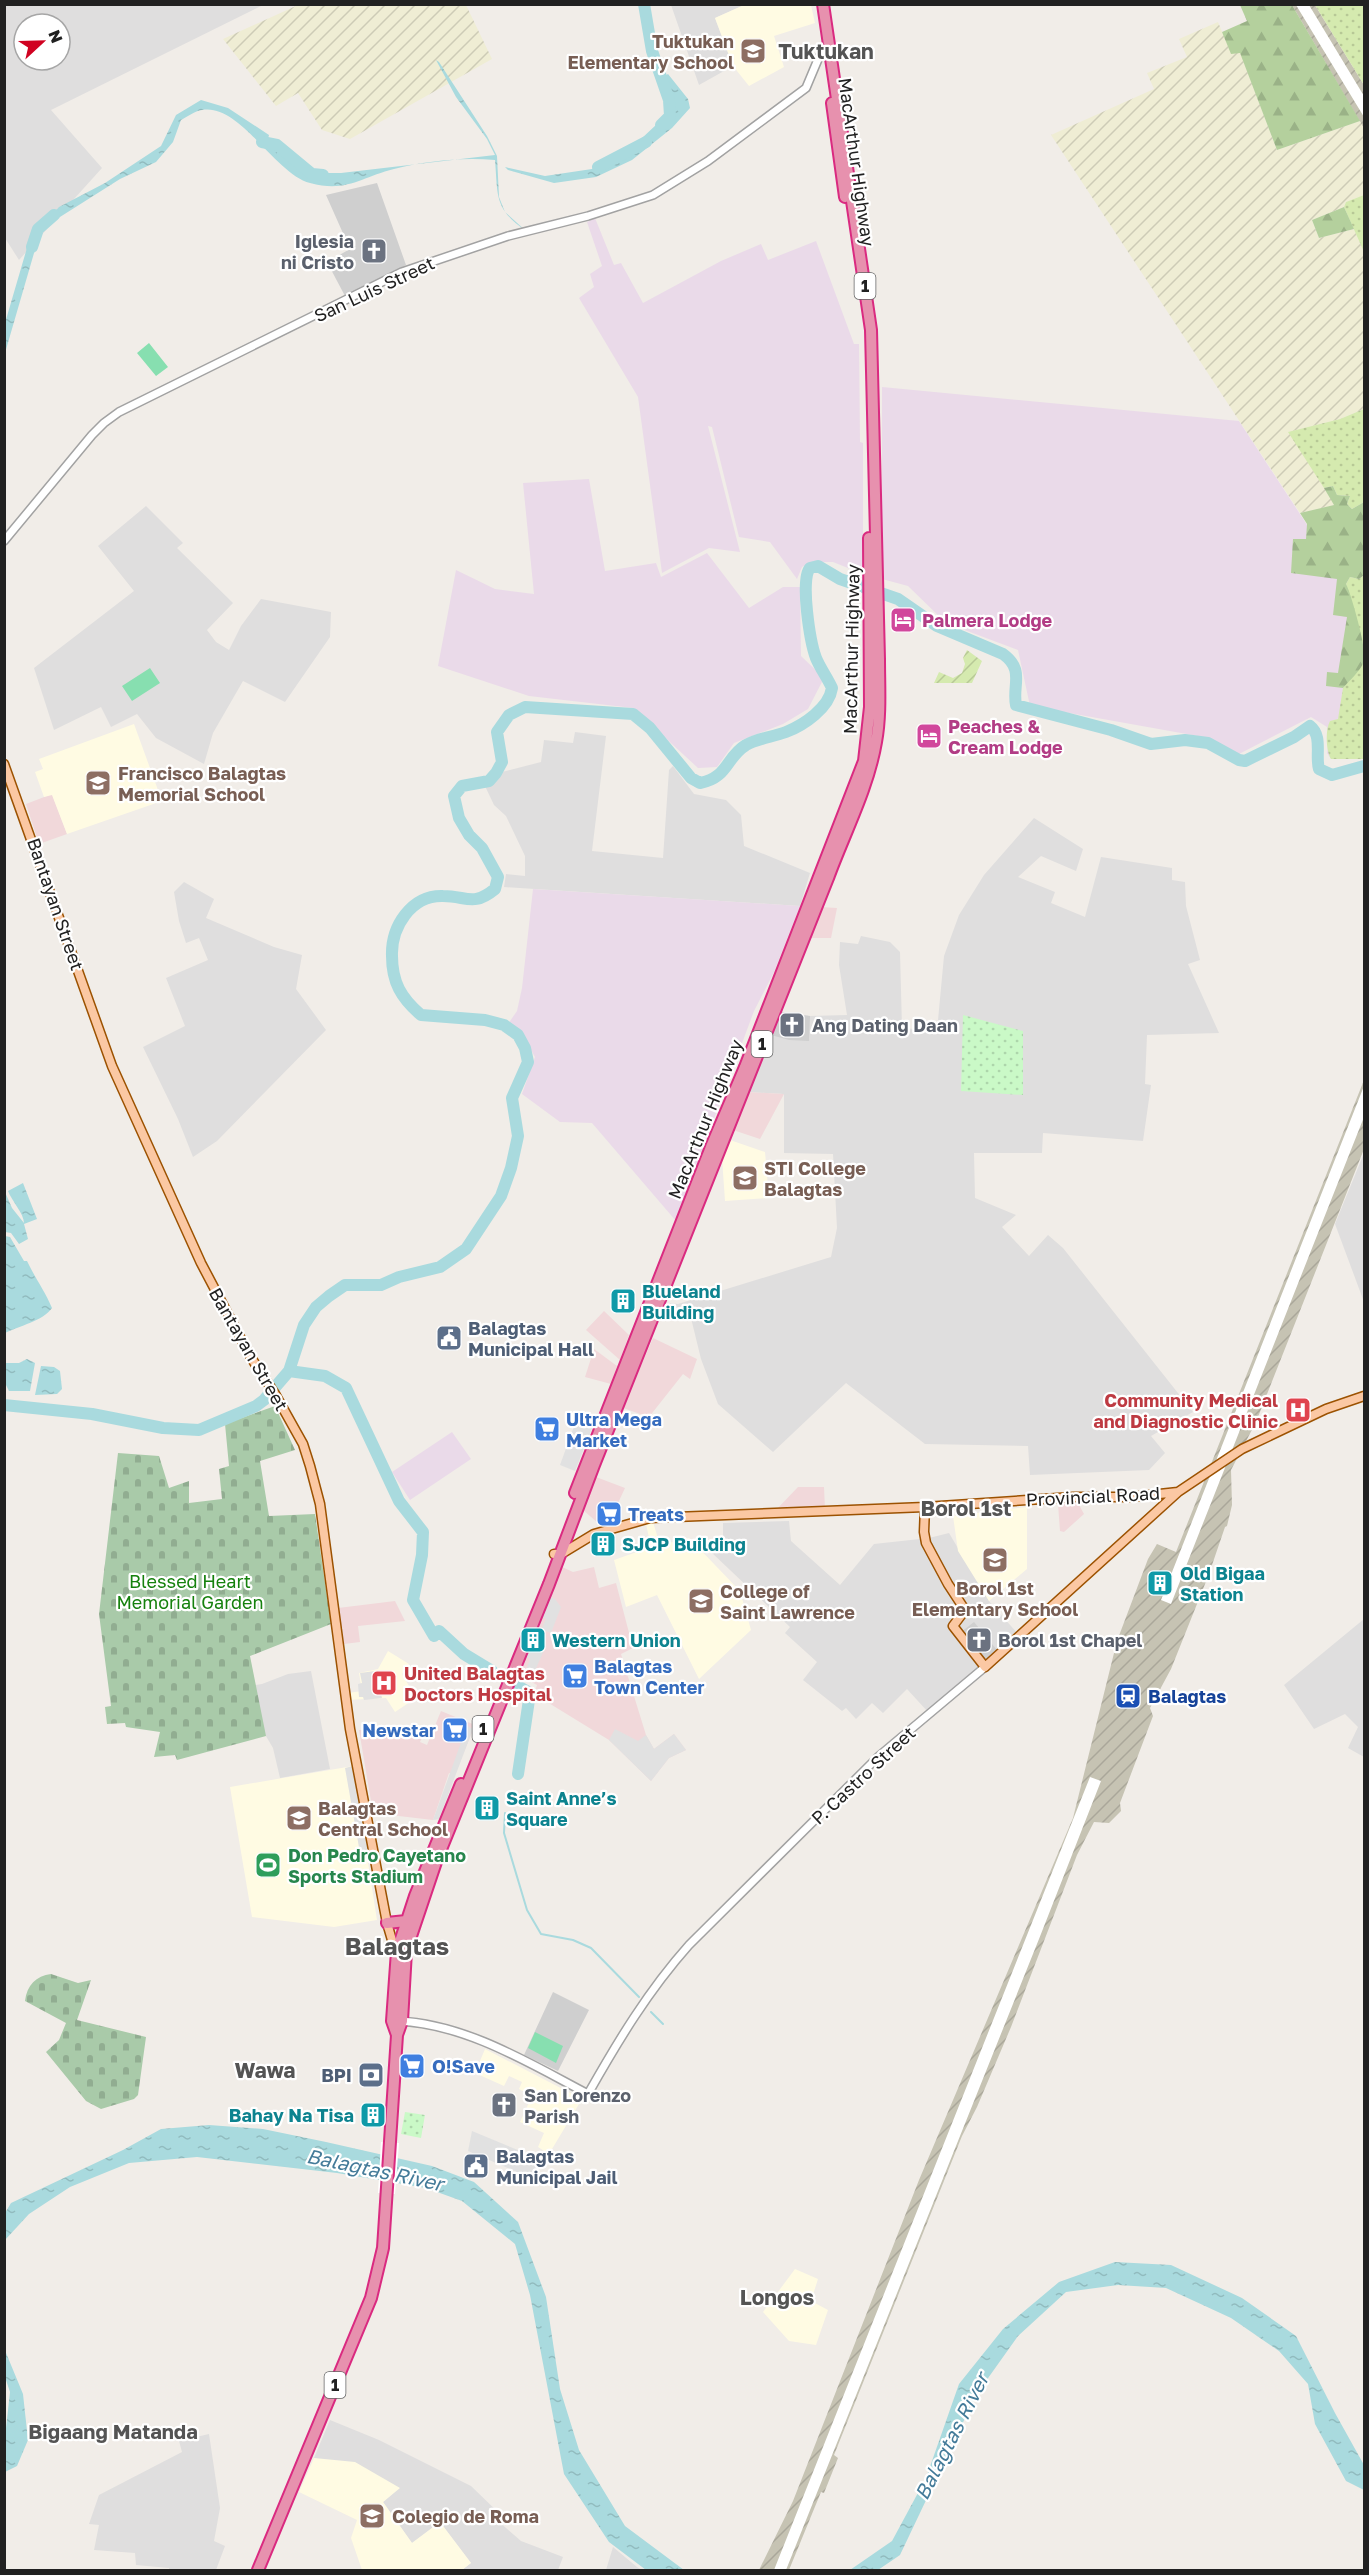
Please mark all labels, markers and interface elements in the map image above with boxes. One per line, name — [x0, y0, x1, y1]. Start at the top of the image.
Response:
north arrow — [12, 12, 72, 72]
text: N — [44, 27, 67, 46]
place label: Tuktukan Elementary School — [568, 30, 734, 73]
school or university icon: Tuktukan Elementary School — [738, 36, 768, 66]
district label: Tuktukan — [778, 38, 874, 64]
street label: MacArthur Highway — [834, 76, 880, 248]
place label: Iglesia ni Cristo — [281, 230, 354, 273]
church icon: Iglesia ni Cristo — [359, 236, 389, 266]
street label: San Luis Street — [310, 252, 438, 326]
road number: 1 — [854, 273, 876, 299]
street label: MacArthur Highway — [839, 564, 863, 734]
hotel icon: Palmera Lodge — [888, 605, 918, 635]
place label: Palmera Lodge — [922, 609, 1053, 631]
place label: Peaches & Cream Lodge — [948, 715, 1063, 758]
hotel icon: Peaches & Cream Lodge — [914, 721, 944, 751]
place label: Francisco Balagtas Memorial School — [118, 762, 286, 805]
school or university icon: Francisco Balagtas Memorial School — [83, 768, 113, 798]
street label: Bantayan Street — [23, 835, 89, 973]
church icon: Ang Dating Daan — [777, 1010, 807, 1040]
place label: Ang Dating Daan — [812, 1014, 958, 1036]
road number: 1 — [752, 1031, 772, 1057]
street label: MacArthur Highway — [663, 1036, 747, 1202]
place label: STI College Balagtas — [764, 1157, 866, 1200]
school or university icon: STI College Balagtas — [730, 1163, 760, 1193]
place label: Blueland Building — [642, 1280, 720, 1323]
street label: Bantayan Street — [205, 1283, 293, 1415]
building icon: Blueland Building — [608, 1286, 638, 1316]
place label: Balagtas Municipal Hall — [468, 1317, 594, 1360]
public building icon: Balagtas Municipal Hall — [434, 1323, 464, 1353]
place label: Community Medical and Diagnostic Clinic — [1093, 1389, 1278, 1432]
hospital icon: Community Medical and Diagnostic Clinic — [1283, 1395, 1313, 1425]
place label: Ultra Mega Market — [566, 1408, 662, 1451]
supermarket icon: Ultra Mega Market — [532, 1414, 562, 1444]
street label: Provincial Road — [1025, 1482, 1161, 1510]
district label: Borol 1st — [920, 1495, 1012, 1521]
supermarket icon: Treats — [594, 1499, 624, 1529]
place label: Treats — [628, 1503, 684, 1525]
building icon: SJCP Building — [588, 1529, 618, 1559]
place label: SJCP Building — [622, 1533, 746, 1555]
school or university icon: Borol 1st Elementary School — [980, 1545, 1010, 1575]
place label: Old Bigaa Station — [1180, 1562, 1265, 1605]
building icon: Old Bigaa Station — [1145, 1568, 1175, 1598]
park label: Blessed Heart Memorial Garden — [116, 1570, 264, 1613]
place label: Borol 1st Elementary School — [912, 1577, 1078, 1620]
place label: College of Saint Lawrence — [720, 1580, 855, 1623]
school or university icon: College of Saint Lawrence — [686, 1586, 716, 1616]
building icon: Western Union — [518, 1625, 548, 1655]
church icon: Borol 1st Chapel — [964, 1625, 994, 1655]
place label: Western Union — [552, 1629, 681, 1651]
place label: Borol 1st Chapel — [998, 1629, 1142, 1651]
place label: Balagtas Town Center — [594, 1655, 704, 1698]
supermarket icon: Balagtas Town Center — [560, 1661, 590, 1691]
place label: United Balagtas Doctors Hospital — [404, 1662, 552, 1705]
hospital icon: United Balagtas Doctors Hospital — [369, 1668, 399, 1698]
station icon: Balagtas — [1113, 1681, 1143, 1711]
place label: Balagtas — [1148, 1685, 1226, 1707]
supermarket icon: Newstar — [440, 1715, 470, 1745]
road number: 1 — [472, 1716, 494, 1742]
place label: Newstar — [362, 1719, 436, 1741]
street label: P. Castro Street — [807, 1721, 919, 1829]
place label: Saint Anne’s Square — [506, 1787, 617, 1830]
building icon: Saint Anne’s Square — [472, 1793, 502, 1823]
place label: Balagtas Central School — [318, 1797, 448, 1840]
school or university icon: Balagtas Central School — [284, 1803, 314, 1833]
place label: Don Pedro Cayetano Sports Stadium — [288, 1844, 466, 1887]
sports icon: Don Pedro Cayetano Sports Stadium — [253, 1850, 283, 1880]
district label: Balagtas — [345, 1931, 449, 1960]
supermarket icon: O!Save — [397, 2051, 427, 2081]
place label: O!Save — [432, 2055, 495, 2077]
district label: Wawa — [234, 2057, 296, 2083]
bank icon: BPI — [356, 2060, 386, 2090]
place label: BPI — [321, 2064, 352, 2086]
place label: San Lorenzo Parish — [524, 2084, 631, 2127]
church icon: San Lorenzo Parish — [489, 2090, 519, 2120]
building icon: Bahay Na Tisa — [358, 2100, 388, 2130]
place label: Bahay Na Tisa — [229, 2104, 354, 2126]
water label: Balagtas River — [304, 2143, 448, 2197]
place label: Balagtas Municipal Jail — [496, 2145, 618, 2188]
public building icon: Balagtas Municipal Jail — [461, 2151, 491, 2181]
district label: Longos — [740, 2284, 815, 2310]
water label: Balagtas River — [909, 2366, 996, 2504]
road number: 1 — [324, 2372, 346, 2398]
district label: Bigaang Matanda — [28, 2419, 198, 2443]
school or university icon: Colegio de Roma — [357, 2501, 387, 2531]
place label: Colegio de Roma — [392, 2505, 539, 2527]

